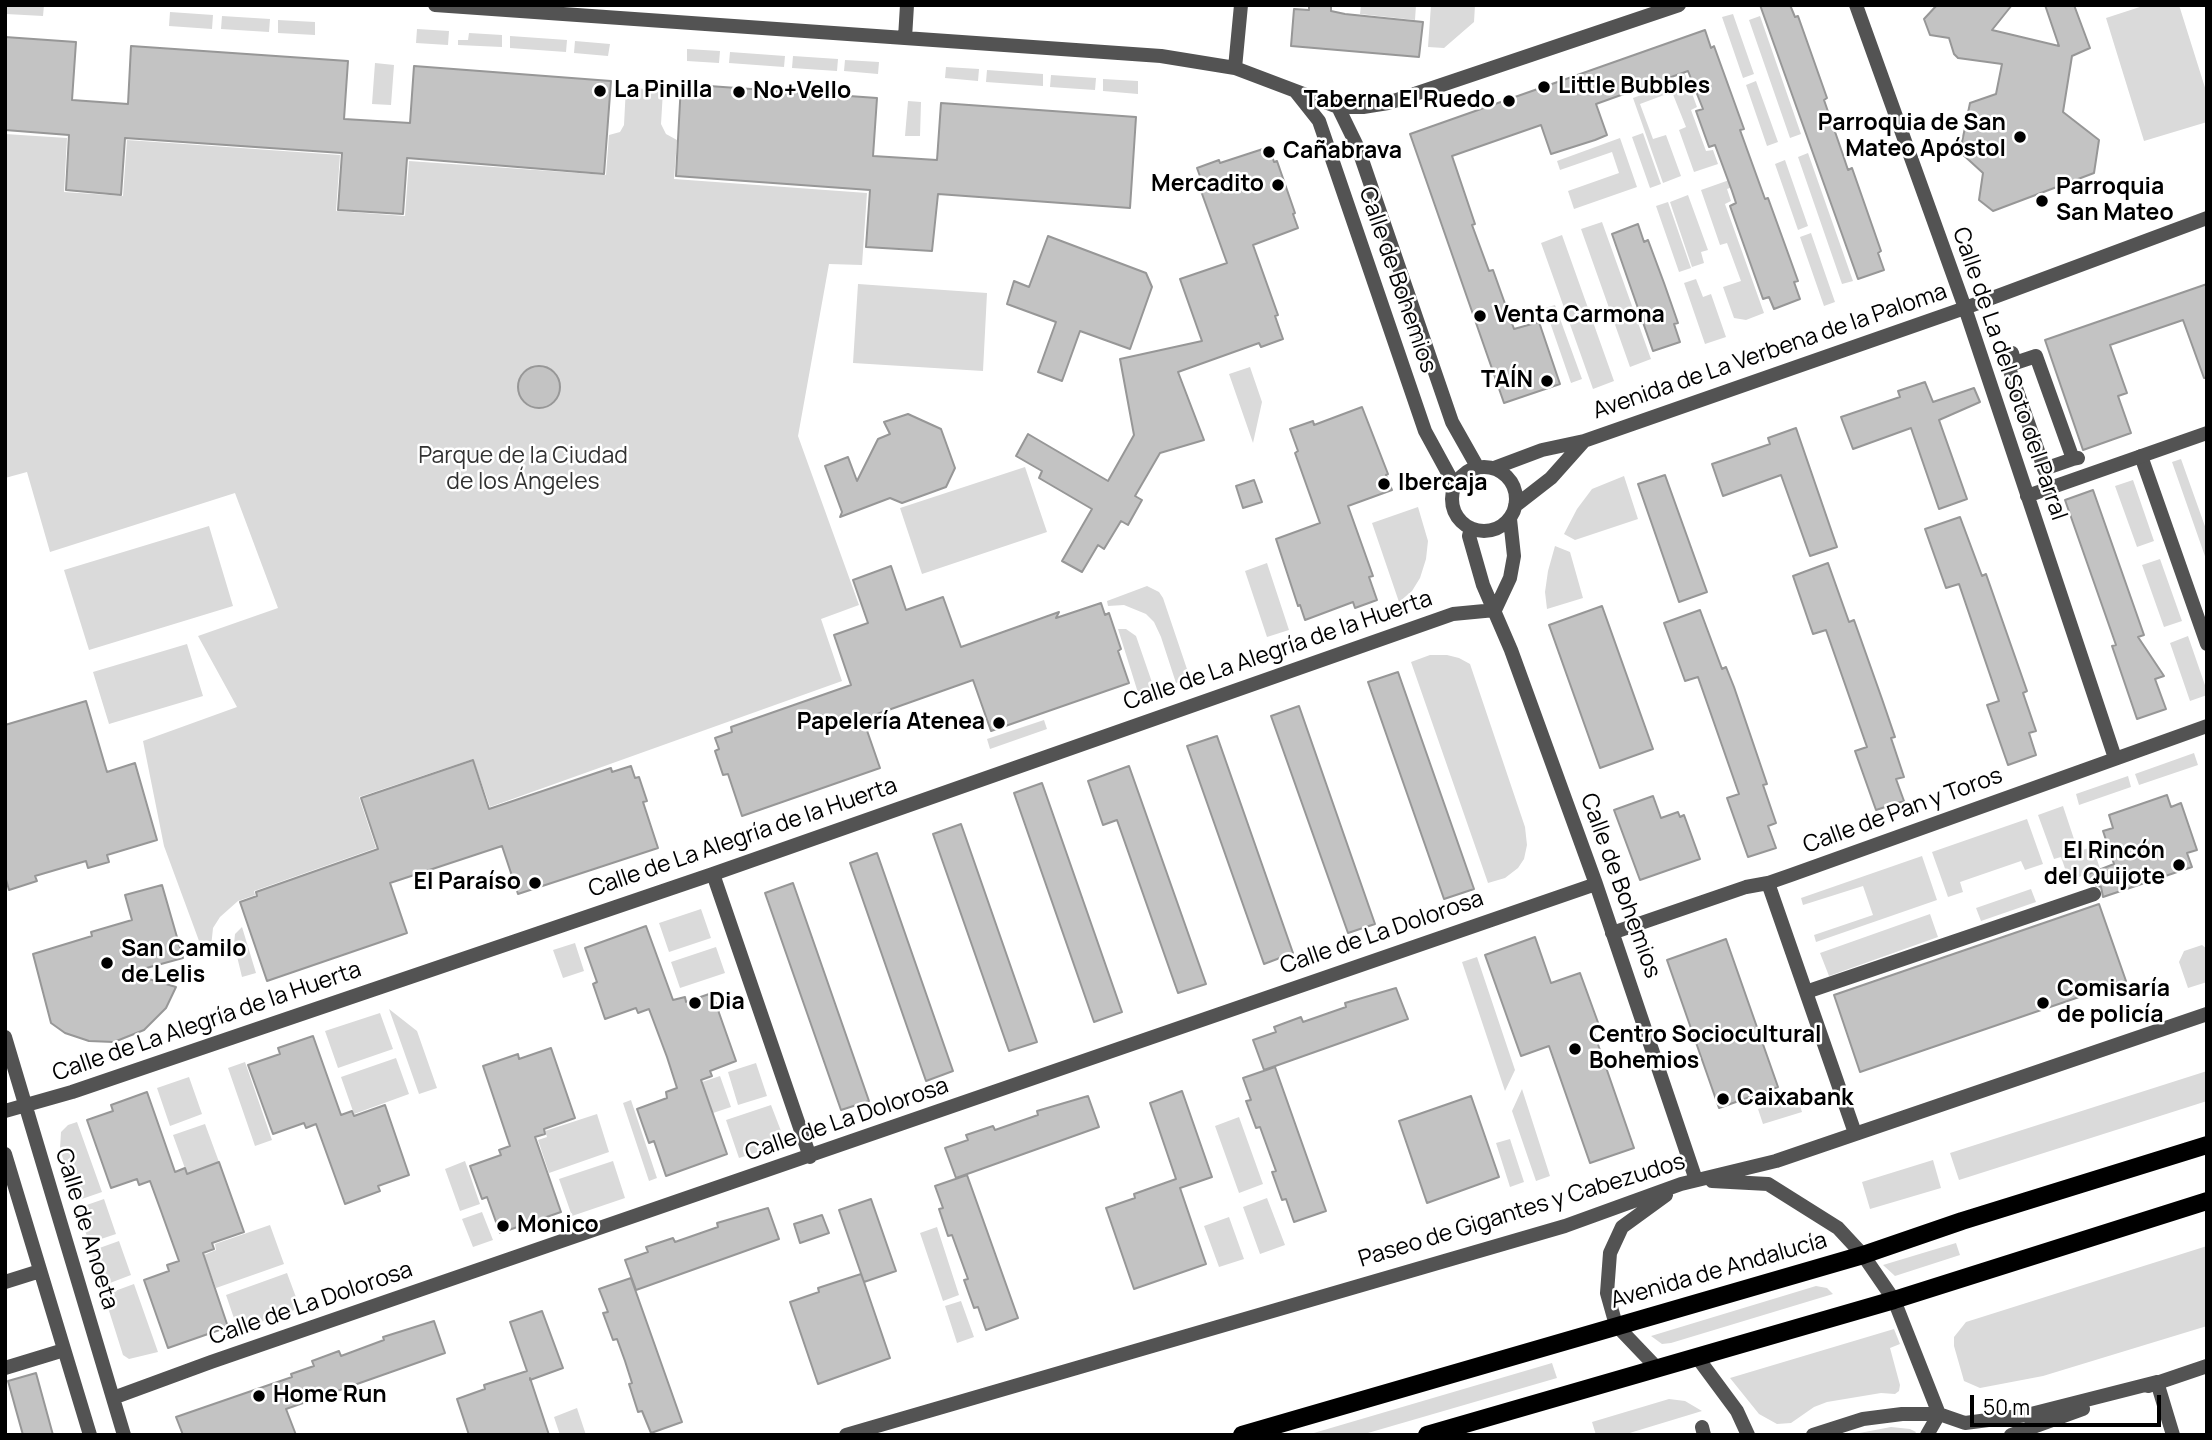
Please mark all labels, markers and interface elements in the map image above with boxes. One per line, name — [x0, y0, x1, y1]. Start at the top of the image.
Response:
place label: Little Bubbles — [1558, 73, 1710, 101]
place label: La Pinilla — [614, 77, 712, 105]
place label: No+Vello — [753, 78, 851, 106]
marker: Little Bubbles — [1536, 79, 1552, 95]
marker: La Pinilla — [592, 83, 608, 99]
marker: No+Vello — [731, 84, 747, 100]
place label: Taberna El Ruedo — [1304, 87, 1495, 115]
marker: Taberna El Ruedo — [1501, 93, 1517, 109]
place label: Parroquia de San Mateo Apóstol — [1818, 110, 2006, 164]
marker: Parroquia de San Mateo Apóstol — [2012, 129, 2028, 145]
place label: Cañabrava — [1283, 138, 1402, 166]
marker: Cañabrava — [1261, 144, 1277, 160]
place label: Mercadito — [1151, 171, 1264, 199]
place label: Parroquia San Mateo — [2056, 174, 2174, 228]
marker: Mercadito — [1270, 177, 1286, 193]
street label: Calle de Bohemios — [1352, 184, 1442, 376]
marker: Parroquia San Mateo — [2034, 193, 2050, 209]
street label: Calle de La del Soto del Parral — [1946, 224, 2072, 524]
street label: Avenida de La Verbena de la Paloma — [1589, 278, 1951, 426]
place label: Venta Carmona — [1494, 302, 1665, 330]
marker: Venta Carmona — [1472, 308, 1488, 324]
place label: TAÍN — [1481, 367, 1533, 395]
marker: TAÍN — [1539, 373, 1555, 389]
park label: Parque de la Ciudad de los Ángeles — [418, 443, 628, 497]
place label: Ibercaja — [1398, 470, 1488, 498]
marker: Ibercaja — [1376, 476, 1392, 492]
street label: Calle de La Alegría de la Huerta — [1120, 585, 1436, 717]
place label: Papelería Atenea — [797, 709, 985, 737]
marker: Papelería Atenea — [991, 715, 1007, 731]
street label: Calle de Pan y Toros — [1800, 762, 2006, 860]
street label: Calle de La Alegría de la Huerta — [585, 772, 901, 904]
street label: Calle de Bohemios — [1574, 790, 1666, 982]
place label: El Rincón del Quijote — [2044, 838, 2165, 892]
marker: El Rincón del Quijote — [2171, 857, 2187, 873]
place label: El Paraíso — [414, 869, 521, 897]
marker: El Paraíso — [527, 875, 543, 891]
street label: Calle de La Dolorosa — [1277, 885, 1487, 981]
place label: San Camilo de Lelis — [121, 936, 246, 990]
marker: San Camilo de Lelis — [99, 955, 115, 971]
street label: Calle de La Alegría de la Huerta — [49, 956, 365, 1088]
place label: Comisaría de policía — [2057, 976, 2170, 1030]
place label: Dia — [709, 989, 745, 1017]
marker: Dia — [687, 995, 703, 1011]
marker: Comisaría de policía — [2035, 995, 2051, 1011]
place label: Centro Sociocultural Bohemios — [1589, 1022, 1821, 1076]
marker: Centro Sociocultural Bohemios — [1567, 1041, 1583, 1057]
street label: Calle de La Dolorosa — [742, 1072, 952, 1168]
place label: Caixabank — [1737, 1085, 1853, 1113]
marker: Caixabank — [1715, 1091, 1731, 1107]
street label: Calle de Anoeta — [48, 1145, 124, 1313]
street label: Paseo de Gigantes y Cabezudos — [1355, 1148, 1689, 1274]
place label: Monico — [517, 1212, 599, 1240]
marker: Monico — [495, 1218, 511, 1234]
street label: Avenida de Andalucía — [1608, 1227, 1830, 1315]
street label: Calle de La Dolorosa — [206, 1256, 416, 1352]
scale bar — [1974, 1380, 2165, 1424]
place label: Home Run — [273, 1382, 387, 1410]
marker: Home Run — [251, 1388, 267, 1404]
text: 50 m — [1983, 1393, 2030, 1421]

